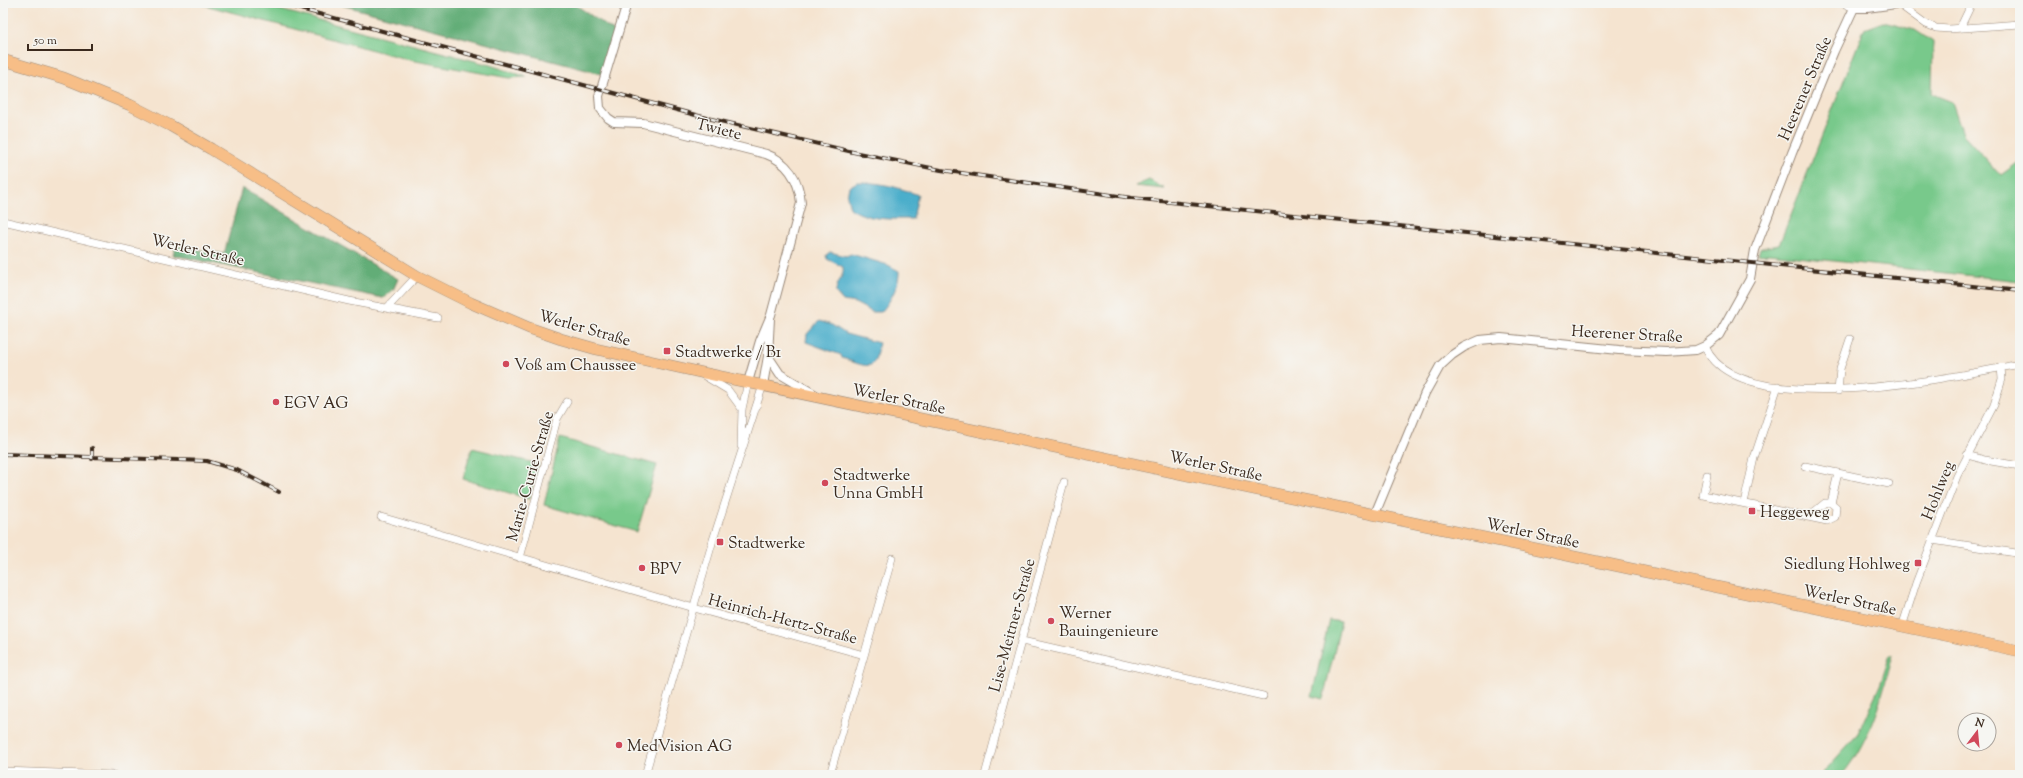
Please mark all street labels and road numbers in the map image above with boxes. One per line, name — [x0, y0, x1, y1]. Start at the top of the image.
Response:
street label: Heerener Straße — [1774, 33, 1839, 145]
street label: Twiete — [693, 114, 744, 147]
street label: Werler Straße — [149, 230, 246, 273]
street label: Werler Straße — [535, 305, 633, 354]
street label: Heerener Straße — [1571, 321, 1683, 350]
street label: Werler Straße — [850, 379, 947, 422]
street label: Marie-Curie-Straße — [502, 409, 561, 545]
street label: Werler Straße — [1167, 446, 1264, 489]
street label: Hohlweg — [1917, 458, 1962, 524]
street label: Werler Straße — [1484, 513, 1581, 556]
street label: Lise-Meitner-Straße — [985, 556, 1042, 695]
street label: Werler Straße — [1801, 580, 1898, 623]
street label: Heinrich-Hertz-Straße — [705, 589, 860, 651]

